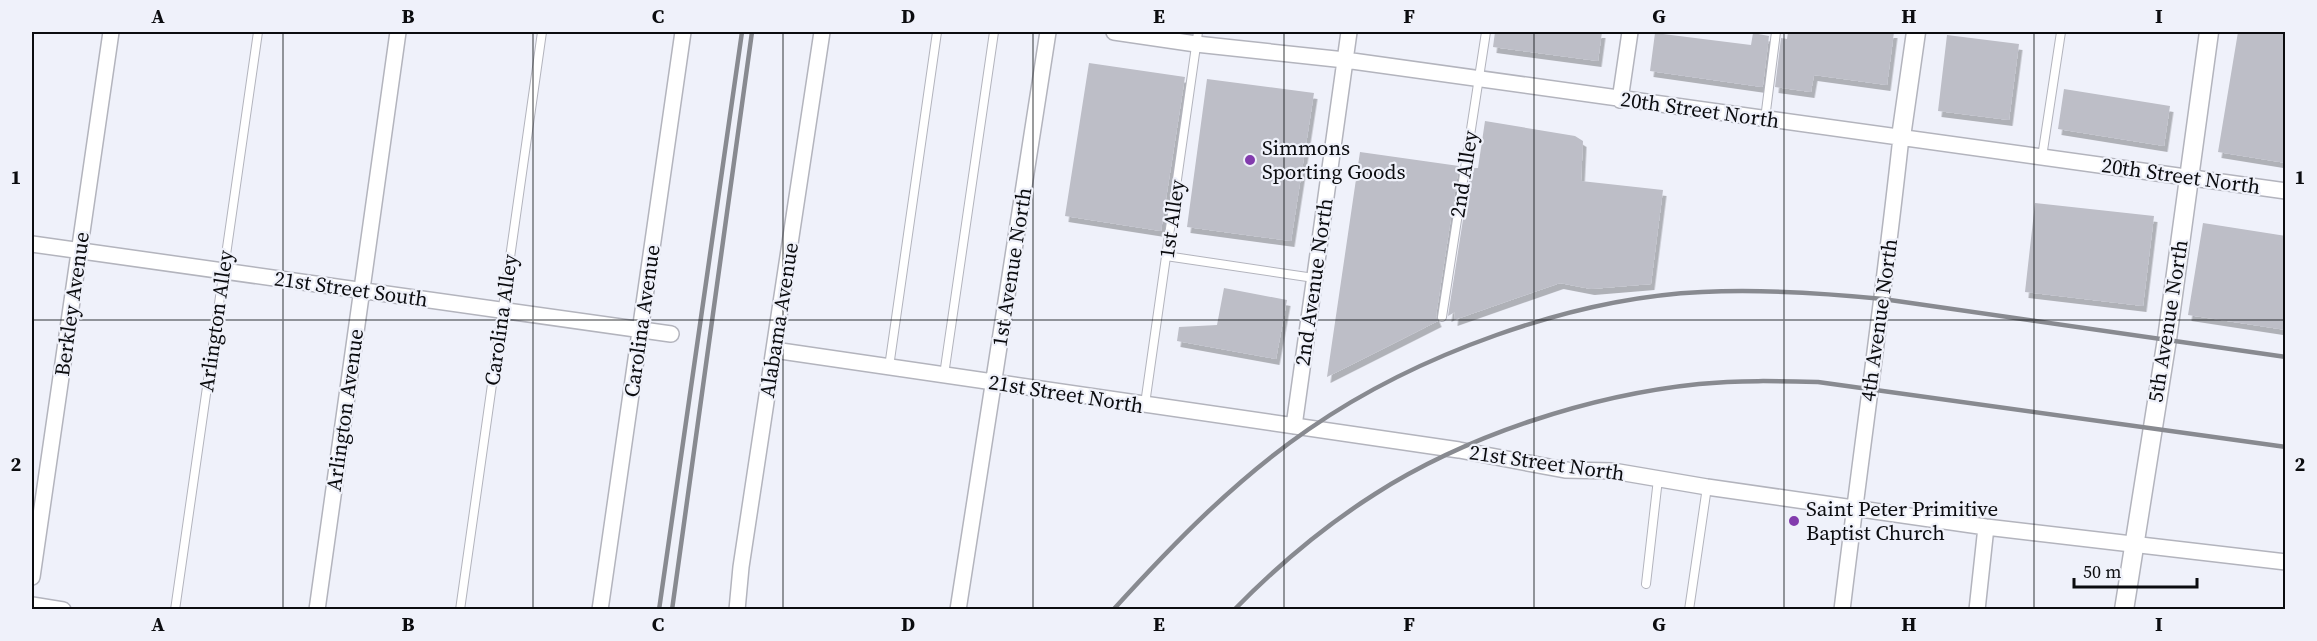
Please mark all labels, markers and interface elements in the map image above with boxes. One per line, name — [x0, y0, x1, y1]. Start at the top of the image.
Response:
text: A — [151, 2, 165, 30]
text: B — [401, 2, 415, 30]
text: C — [652, 2, 664, 30]
text: D — [901, 2, 915, 30]
text: E — [1153, 2, 1165, 30]
text: F — [1403, 2, 1415, 30]
text: G — [1652, 2, 1666, 30]
text: H — [1901, 2, 1917, 30]
text: I — [2155, 2, 2163, 30]
street label: 20th Street North — [1619, 84, 1781, 135]
street label: 2nd Alley — [1442, 128, 1485, 220]
place label: Simmons Sporting Goods — [1262, 133, 1406, 186]
street label: 20th Street North — [2100, 150, 2262, 201]
marker: Simmons Sporting Goods — [1243, 153, 1257, 167]
text: 1 — [11, 163, 21, 191]
text: 1 — [2295, 163, 2305, 191]
street label: 1st Alley — [1152, 178, 1191, 260]
street label: 1st Avenue North — [985, 185, 1038, 349]
street label: 2nd Avenue North — [1287, 196, 1340, 368]
street label: Berkley Avenue — [47, 230, 96, 378]
street label: 4th Avenue North — [1853, 237, 1904, 403]
street label: 5th Avenue North — [2140, 238, 2195, 404]
street label: Alabama Avenue — [752, 240, 805, 400]
street label: Carolina Avenue — [616, 243, 667, 399]
street label: Arlington Alley — [191, 248, 240, 393]
street label: Carolina Alley — [477, 252, 524, 387]
street label: 21st Street South — [272, 263, 430, 314]
street label: Arlington Avenue — [319, 327, 370, 493]
street label: 21st Street North — [987, 367, 1146, 420]
street label: 21st Street North — [1468, 437, 1627, 488]
text: 2 — [11, 450, 22, 478]
text: 2 — [2295, 450, 2306, 478]
place label: Saint Peter Primitive Baptist Church — [1806, 494, 1998, 547]
marker: Saint Peter Primitive Baptist Church — [1787, 514, 1801, 528]
scale bar — [2074, 551, 2197, 589]
text: 50 m — [2083, 559, 2121, 584]
text: A — [151, 610, 165, 638]
text: B — [401, 610, 415, 638]
text: C — [652, 610, 664, 638]
text: D — [901, 610, 915, 638]
text: E — [1153, 610, 1165, 638]
text: F — [1403, 610, 1415, 638]
text: G — [1652, 610, 1666, 638]
text: H — [1901, 610, 1917, 638]
text: I — [2155, 610, 2163, 638]

